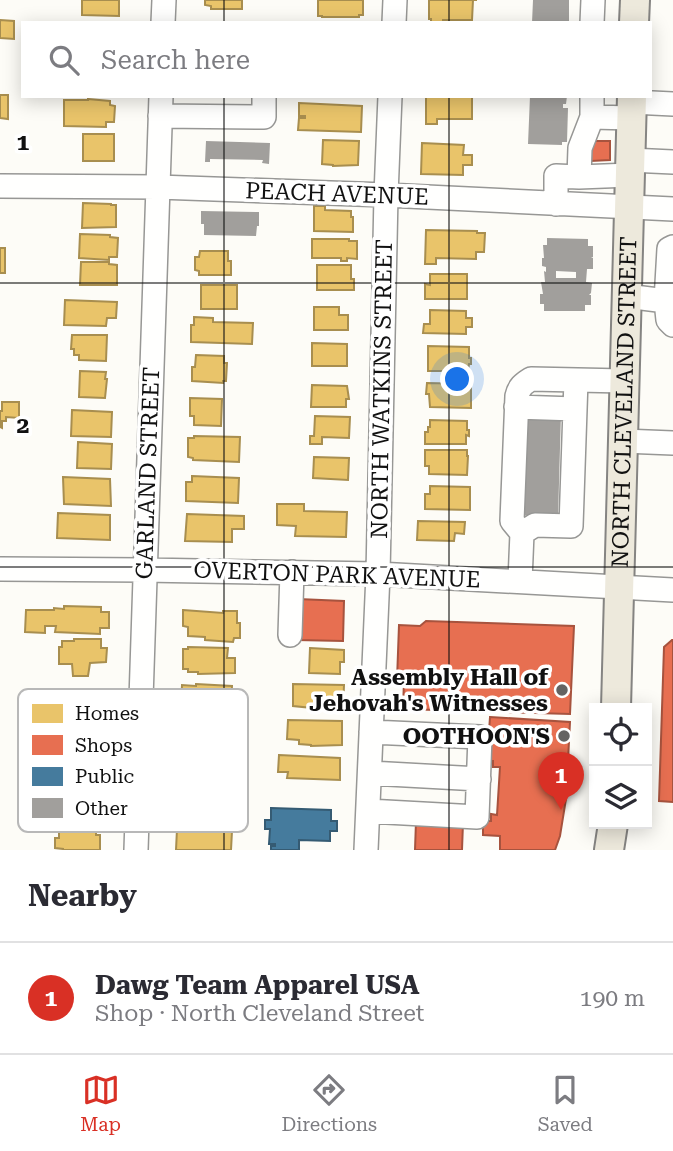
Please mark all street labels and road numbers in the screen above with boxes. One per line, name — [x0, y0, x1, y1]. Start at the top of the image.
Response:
street label: PEACH AVENUE — [245, 177, 429, 211]
street label: NORTH CLEVELAND STREET — [606, 236, 642, 568]
street label: NORTH WATKINS STREET — [366, 239, 398, 539]
street label: GARLAND STREET — [131, 366, 165, 580]
street label: OVERTON PARK AVENUE — [193, 556, 481, 594]

